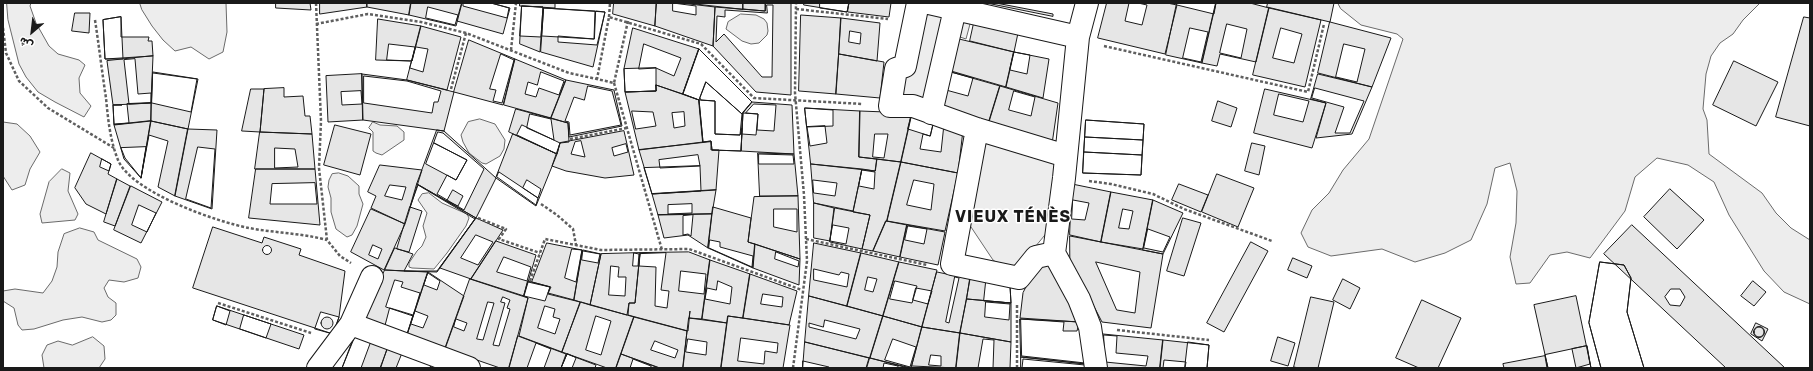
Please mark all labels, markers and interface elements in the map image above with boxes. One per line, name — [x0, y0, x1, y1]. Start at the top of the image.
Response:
north arrow — [12, 12, 52, 52]
text: ش — [17, 34, 35, 52]
district label: VIEUX TÉNÈS — [955, 207, 1071, 227]

